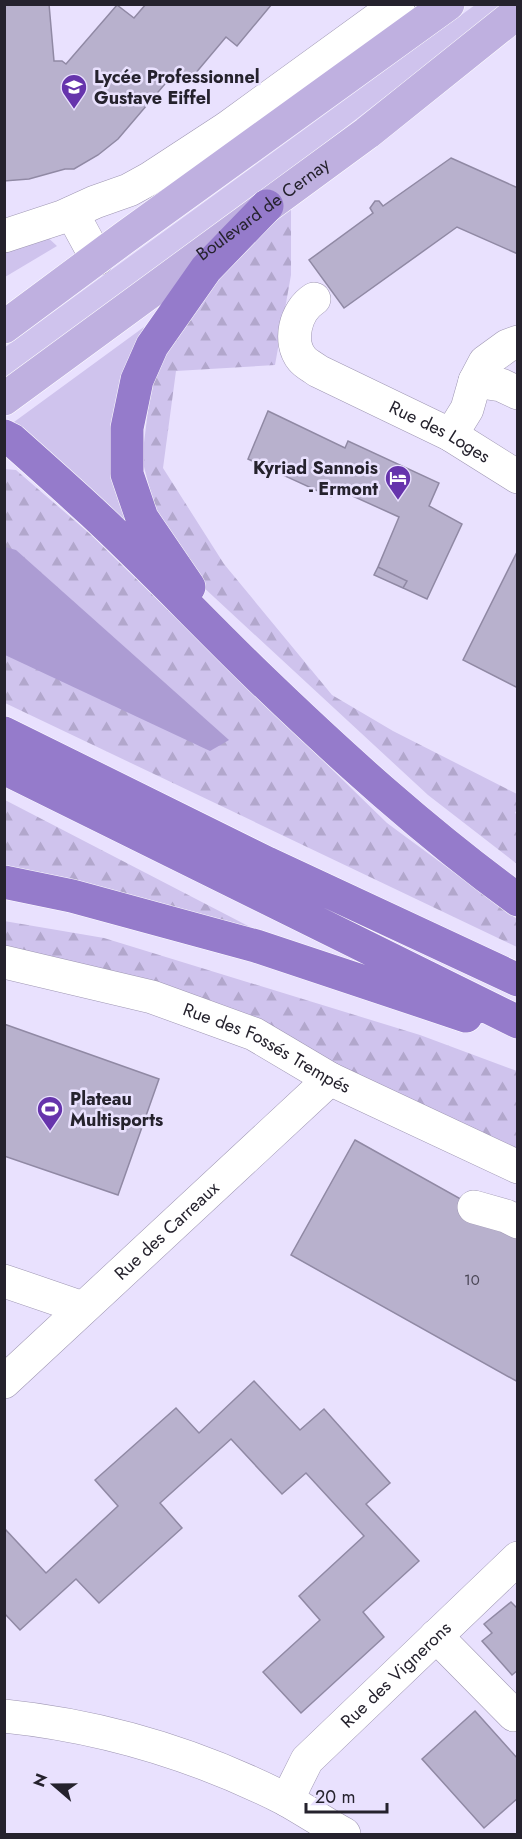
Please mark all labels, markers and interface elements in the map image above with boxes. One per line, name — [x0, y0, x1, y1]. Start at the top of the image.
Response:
place label: Lycée Professionnel Gustave Eiffel — [94, 64, 260, 111]
school or university icon: Lycée Professionnel Gustave Eiffel — [59, 72, 89, 110]
street label: Boulevard de Cernay — [191, 152, 335, 267]
street label: Rue des Loges — [385, 394, 495, 469]
place label: Kyriad Sannois - Ermont — [253, 455, 378, 502]
hotel icon: Kyriad Sannois - Ermont — [383, 463, 413, 501]
street label: Rue des Fossés Trempés — [179, 996, 355, 1100]
place label: Plateau Multisports — [70, 1086, 163, 1133]
sports icon: Plateau Multisports — [35, 1094, 65, 1132]
street label: Rue des Carreaux — [108, 1175, 225, 1286]
house number: 10 — [464, 1269, 480, 1291]
street label: Rue des Vignerons — [335, 1615, 457, 1734]
north arrow — [24, 1755, 84, 1815]
text: N — [27, 1770, 53, 1790]
scale bar — [306, 1776, 387, 1814]
text: 20 m — [315, 1784, 355, 1810]

